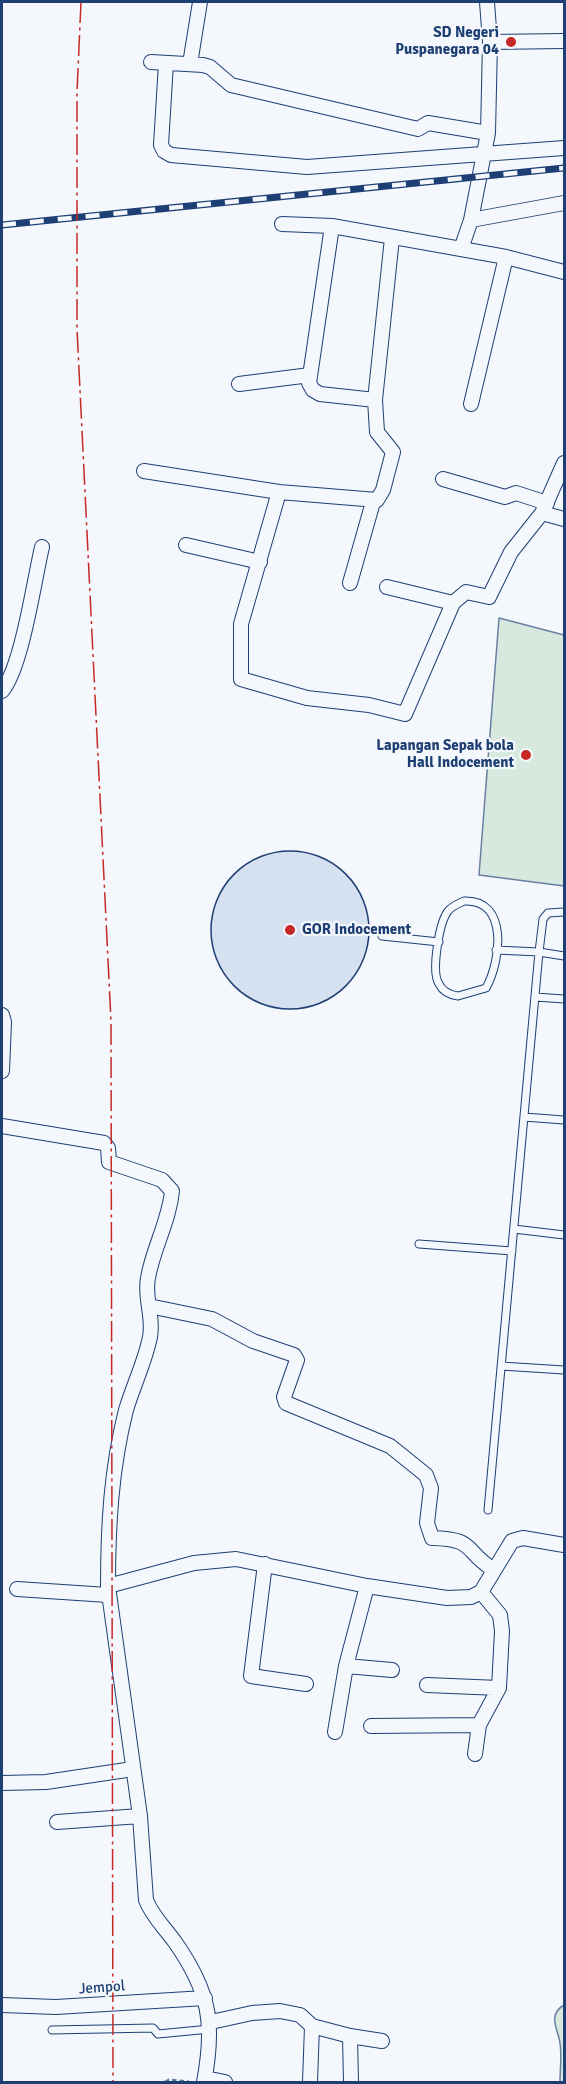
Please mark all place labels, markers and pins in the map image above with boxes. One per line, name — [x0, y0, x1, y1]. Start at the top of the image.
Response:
place label: SD Negeri Puspanegara 04 — [395, 24, 499, 59]
marker: SD Negeri Puspanegara 04 — [504, 35, 518, 49]
place label: Lapangan Sepak bola Hall Indocement — [376, 737, 514, 772]
marker: Lapangan Sepak bola Hall Indocement — [519, 748, 533, 762]
place label: GOR Indocement — [302, 921, 411, 939]
marker: GOR Indocement — [283, 923, 297, 937]

